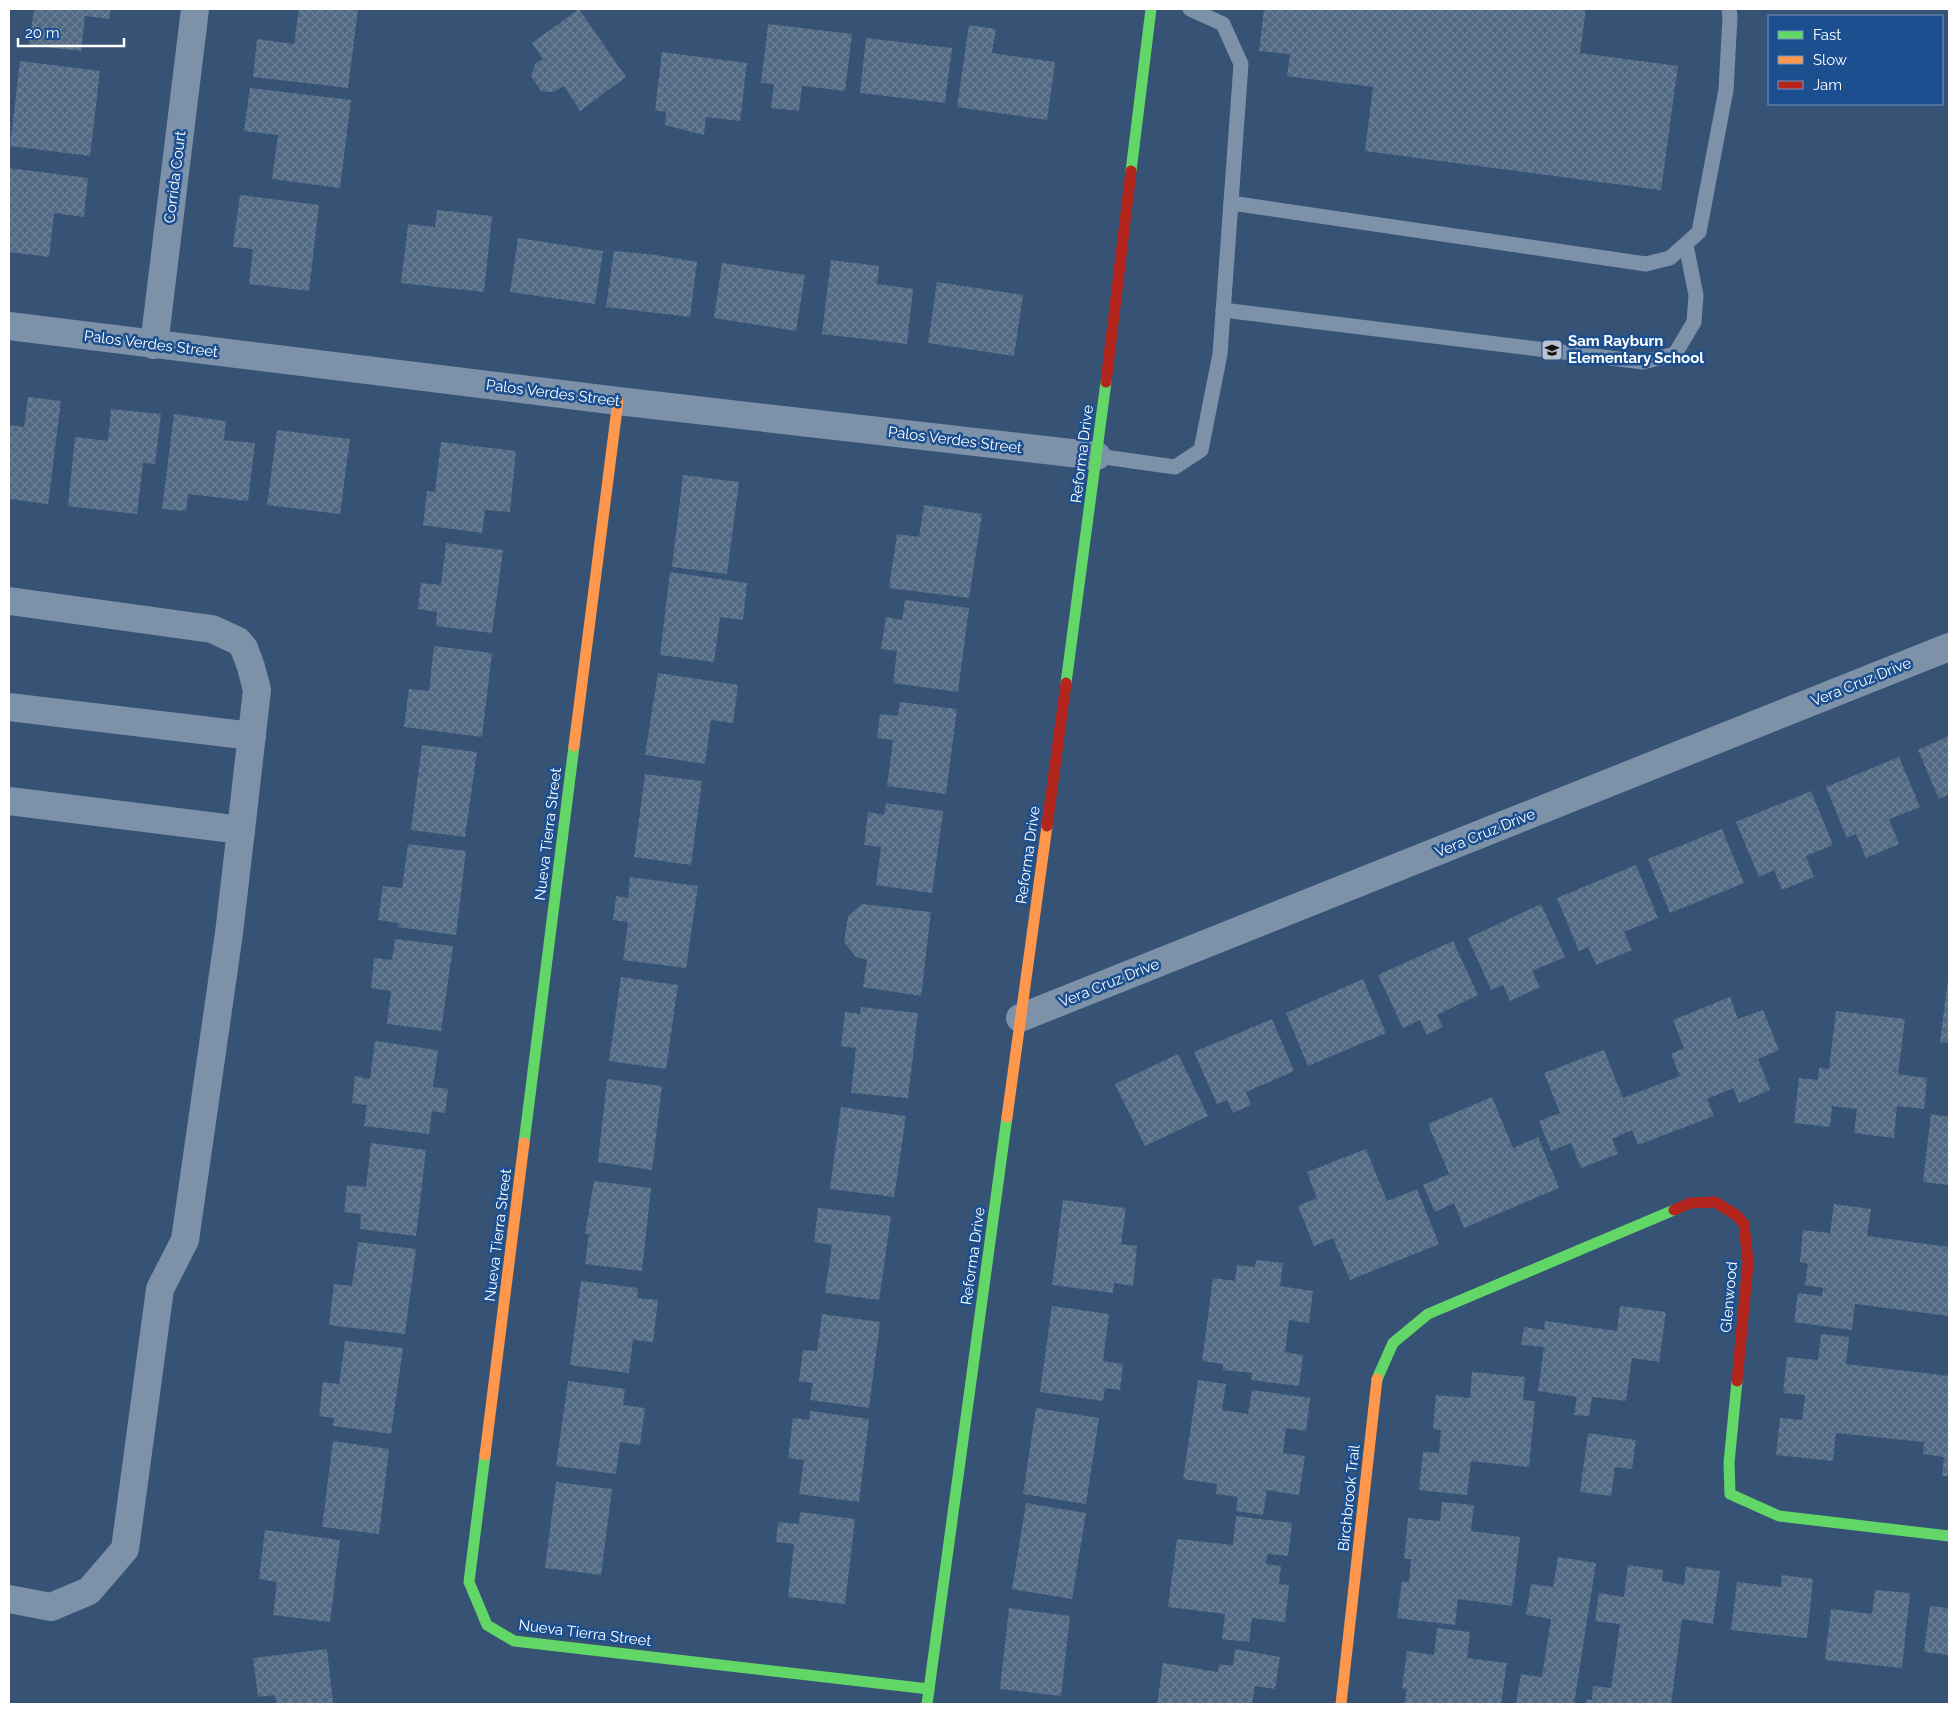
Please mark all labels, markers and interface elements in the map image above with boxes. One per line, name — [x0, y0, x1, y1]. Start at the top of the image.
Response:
scale bar — [18, 15, 124, 47]
legend — [1768, 15, 1943, 105]
text: 20 m — [25, 24, 60, 42]
text: Fast — [1813, 26, 1841, 44]
text: Slow — [1813, 51, 1847, 69]
text: Jam — [1813, 76, 1842, 94]
street label: Corrida Court — [160, 130, 190, 224]
street label: Palos Verdes Street — [83, 327, 219, 361]
place label: Sam Rayburn Elementary School — [1568, 332, 1704, 367]
school or university icon: Sam Rayburn Elementary School — [1540, 338, 1564, 362]
street label: Palos Verdes Street — [485, 376, 621, 410]
street label: Reforma Drive — [1067, 404, 1097, 504]
street label: Palos Verdes Street — [887, 423, 1023, 457]
street label: Vera Cruz Drive — [1808, 654, 1914, 710]
street label: Nueva Tierra Street — [531, 767, 565, 901]
street label: Reforma Drive — [1012, 805, 1044, 905]
street label: Vera Cruz Drive — [1432, 805, 1538, 861]
street label: Vera Cruz Drive — [1056, 955, 1162, 1011]
street label: Nueva Tierra Street — [481, 1168, 515, 1302]
street label: Reforma Drive — [957, 1206, 989, 1306]
street label: Glenwood — [1717, 1261, 1741, 1333]
street label: Birchbrook Trail — [1334, 1443, 1364, 1552]
street label: Nueva Tierra Street — [518, 1616, 652, 1650]

